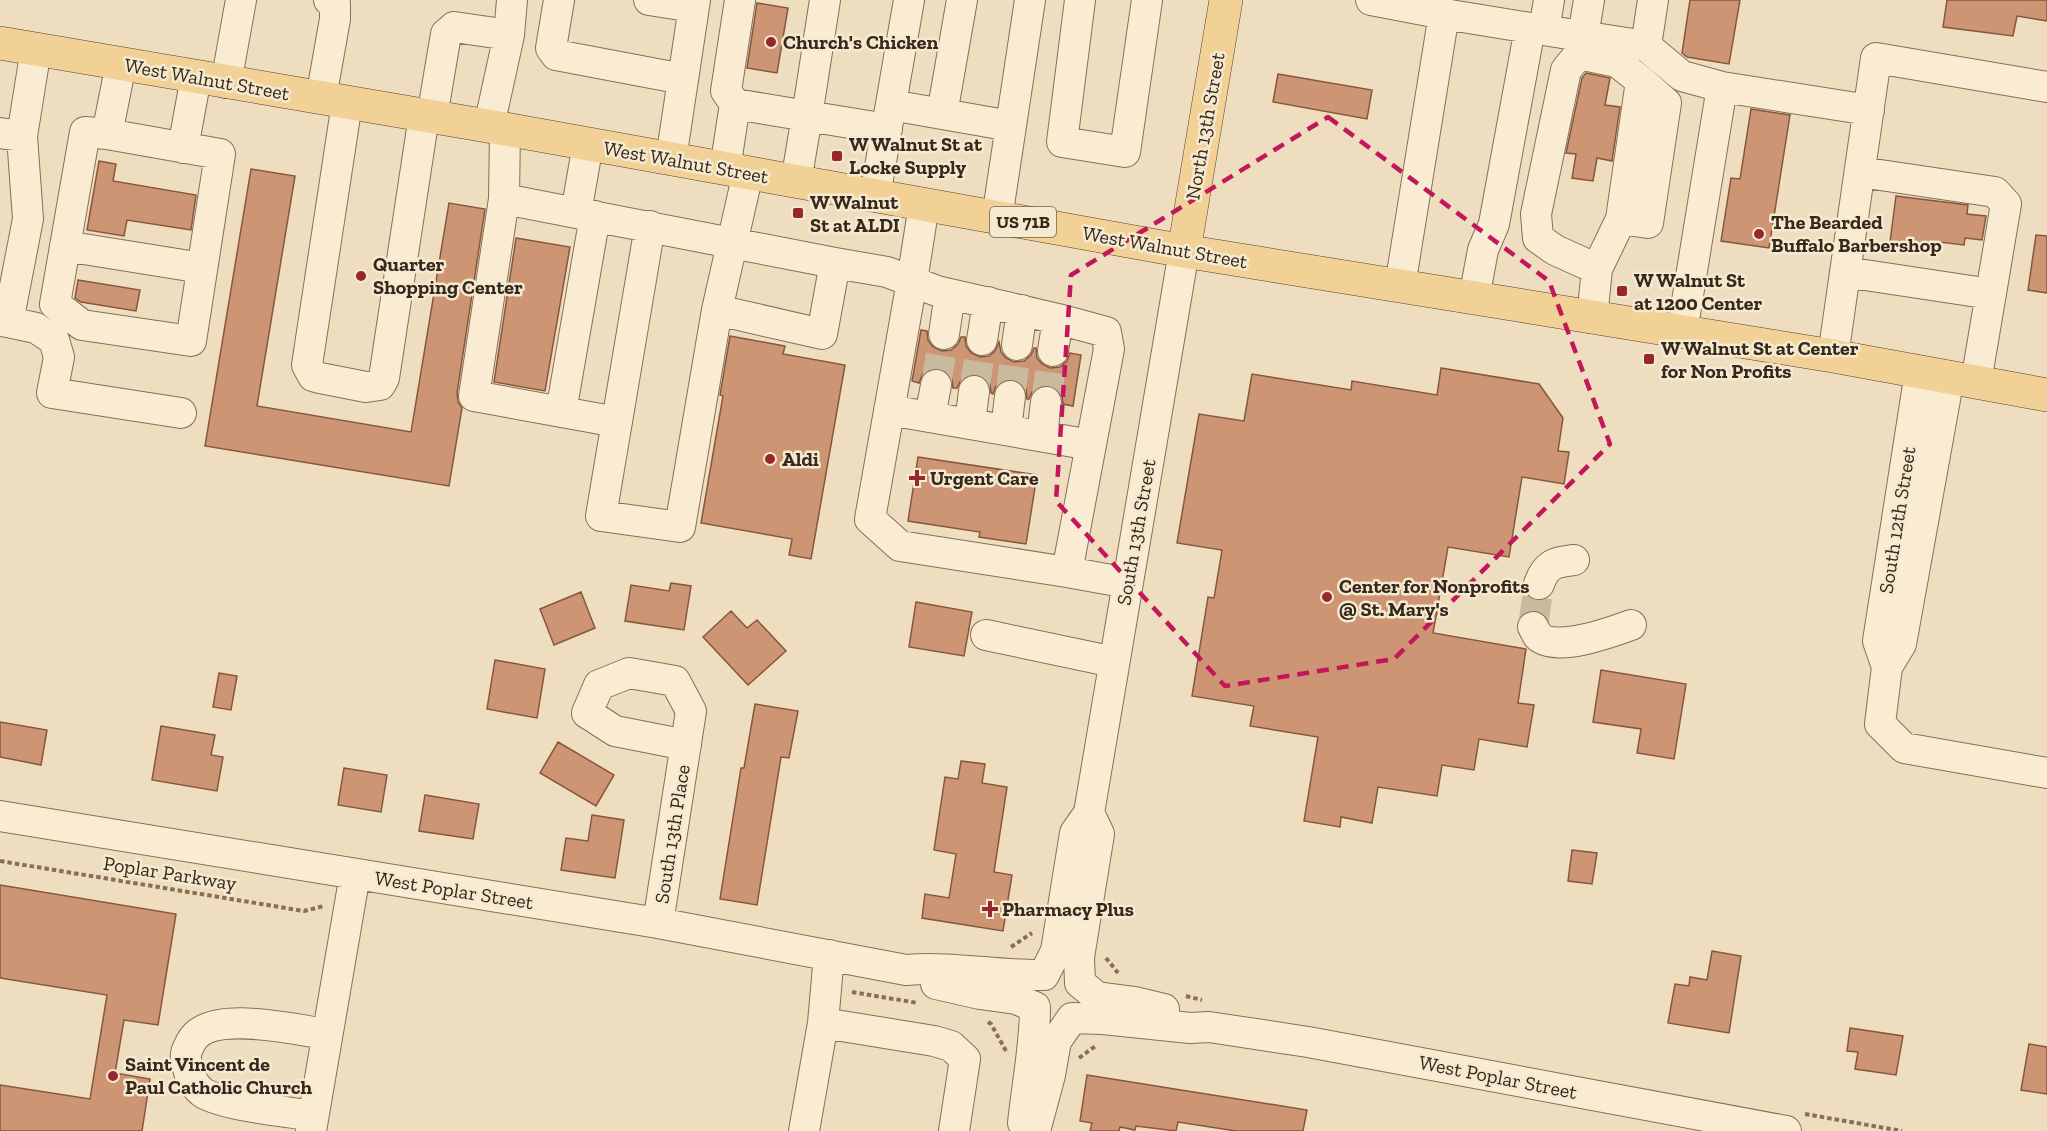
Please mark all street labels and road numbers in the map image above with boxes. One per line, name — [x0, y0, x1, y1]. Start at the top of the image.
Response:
street label: North 13th Street — [1180, 50, 1230, 201]
street label: West Walnut Street — [123, 53, 292, 105]
street label: West Walnut Street — [602, 136, 771, 188]
road number: US 71B — [990, 207, 1056, 237]
street label: West Walnut Street — [1081, 221, 1250, 273]
street label: South 12th Street — [1874, 444, 1921, 595]
street label: South 13th Street — [1111, 456, 1161, 607]
street label: South 13th Place — [649, 763, 695, 905]
street label: Poplar Parkway — [102, 851, 239, 895]
street label: West Poplar Street — [373, 866, 536, 914]
street label: West Poplar Street — [1417, 1050, 1580, 1104]

